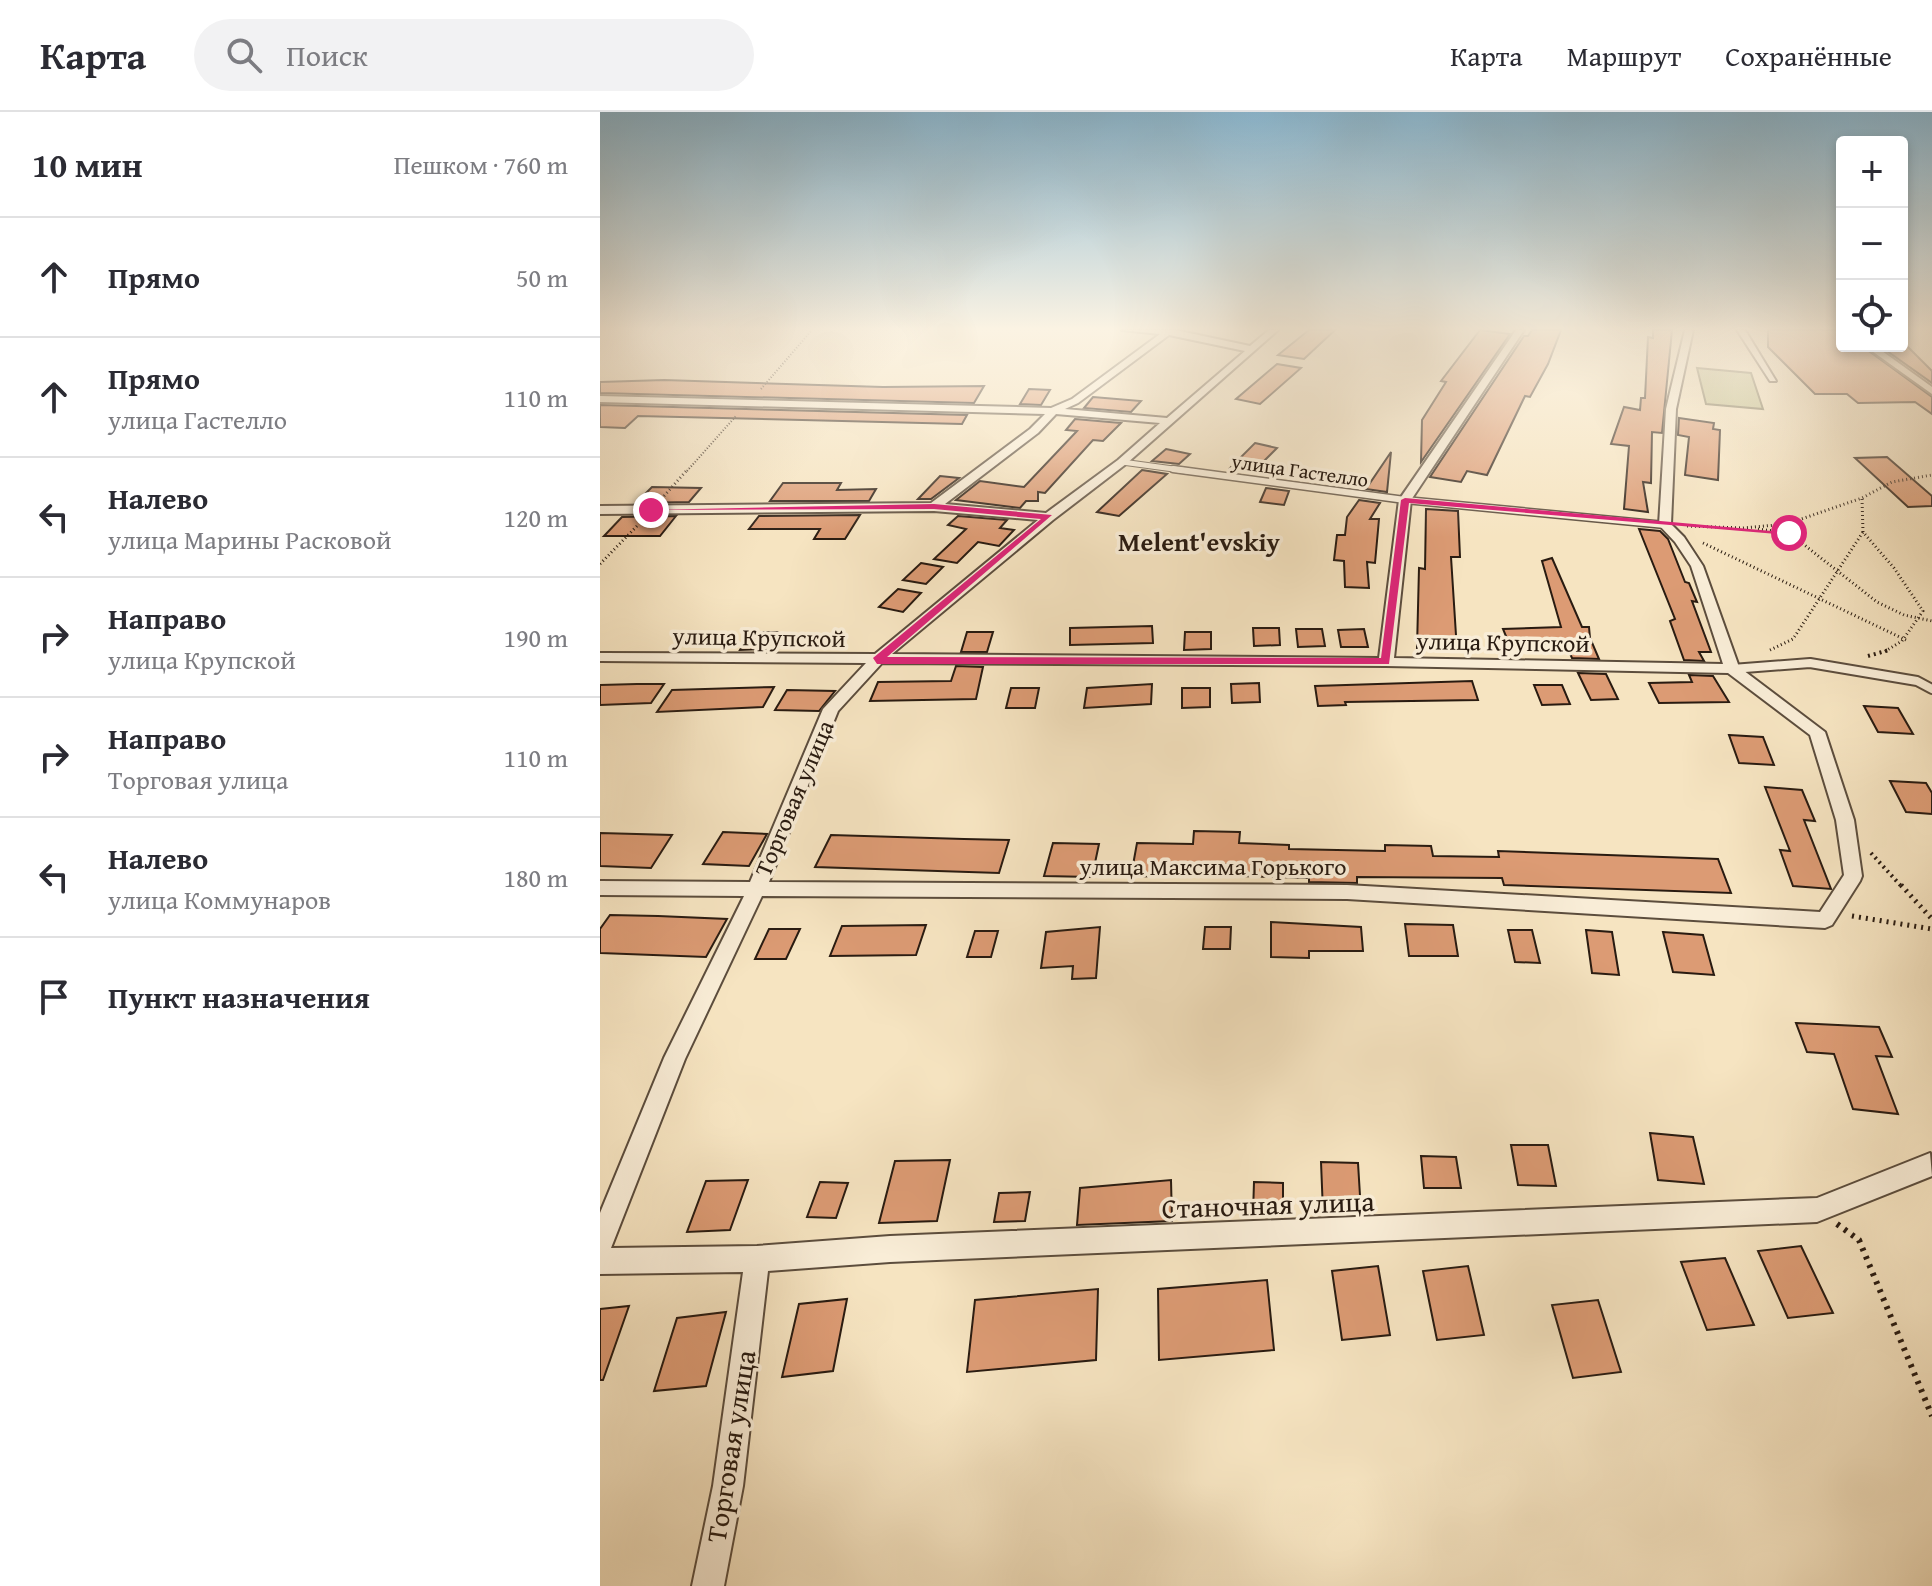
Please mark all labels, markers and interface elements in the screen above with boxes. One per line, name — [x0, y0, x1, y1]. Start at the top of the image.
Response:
search box — [194, 19, 754, 91]
text: Карта — [40, 27, 146, 83]
icon: search — [222, 33, 266, 77]
text: Поиск — [286, 33, 368, 77]
text: Карта — [1450, 35, 1523, 76]
text: Маршрут — [1567, 35, 1681, 76]
text: Сохранённые — [1725, 35, 1892, 76]
map controls — [1836, 136, 1908, 352]
button: + — [1836, 136, 1908, 208]
text: 10 мин — [32, 140, 143, 189]
text: Пешком · 760 m — [394, 145, 568, 184]
button: − — [1836, 208, 1908, 280]
icon: ahead — [32, 255, 76, 299]
text: Прямо — [108, 255, 200, 299]
text: 50 m — [516, 258, 568, 297]
button: locate — [1836, 280, 1908, 352]
text: Прямо — [108, 356, 200, 400]
icon: ahead — [32, 375, 76, 419]
text: 110 m — [503, 378, 568, 417]
text: улица Гастелло — [108, 400, 287, 439]
street label: улица Гастелло — [1229, 446, 1370, 494]
text: Налево — [108, 476, 208, 520]
route end — [633, 492, 669, 528]
icon: left — [32, 495, 76, 539]
text: 120 m — [503, 498, 568, 537]
route start — [1771, 515, 1807, 551]
text: улица Марины Расковой — [108, 520, 391, 559]
district label: Melent'evskiy — [1118, 522, 1281, 561]
text: Направо — [108, 596, 226, 640]
icon: right — [32, 615, 76, 659]
text: 190 m — [503, 618, 568, 657]
street label: улица Крупской — [671, 618, 846, 656]
street label: улица Крупской — [1415, 623, 1590, 661]
text: улица Крупской — [108, 640, 296, 679]
street label: Торговая улица — [745, 714, 843, 881]
text: Направо — [108, 716, 226, 760]
icon: right — [32, 735, 76, 779]
text: 110 m — [503, 738, 568, 777]
text: Торговая улица — [108, 760, 288, 799]
text: Налево — [108, 836, 208, 880]
street label: улица Максима Горького — [1078, 849, 1347, 884]
icon: left — [32, 855, 76, 899]
text: 180 m — [503, 858, 568, 897]
text: улица Коммунаров — [108, 880, 331, 919]
icon: arrive — [32, 975, 76, 1019]
text: Пункт назначения — [108, 975, 370, 1019]
street label: Станочная улица — [1161, 1180, 1376, 1228]
street label: Торговая улица — [695, 1346, 766, 1545]

